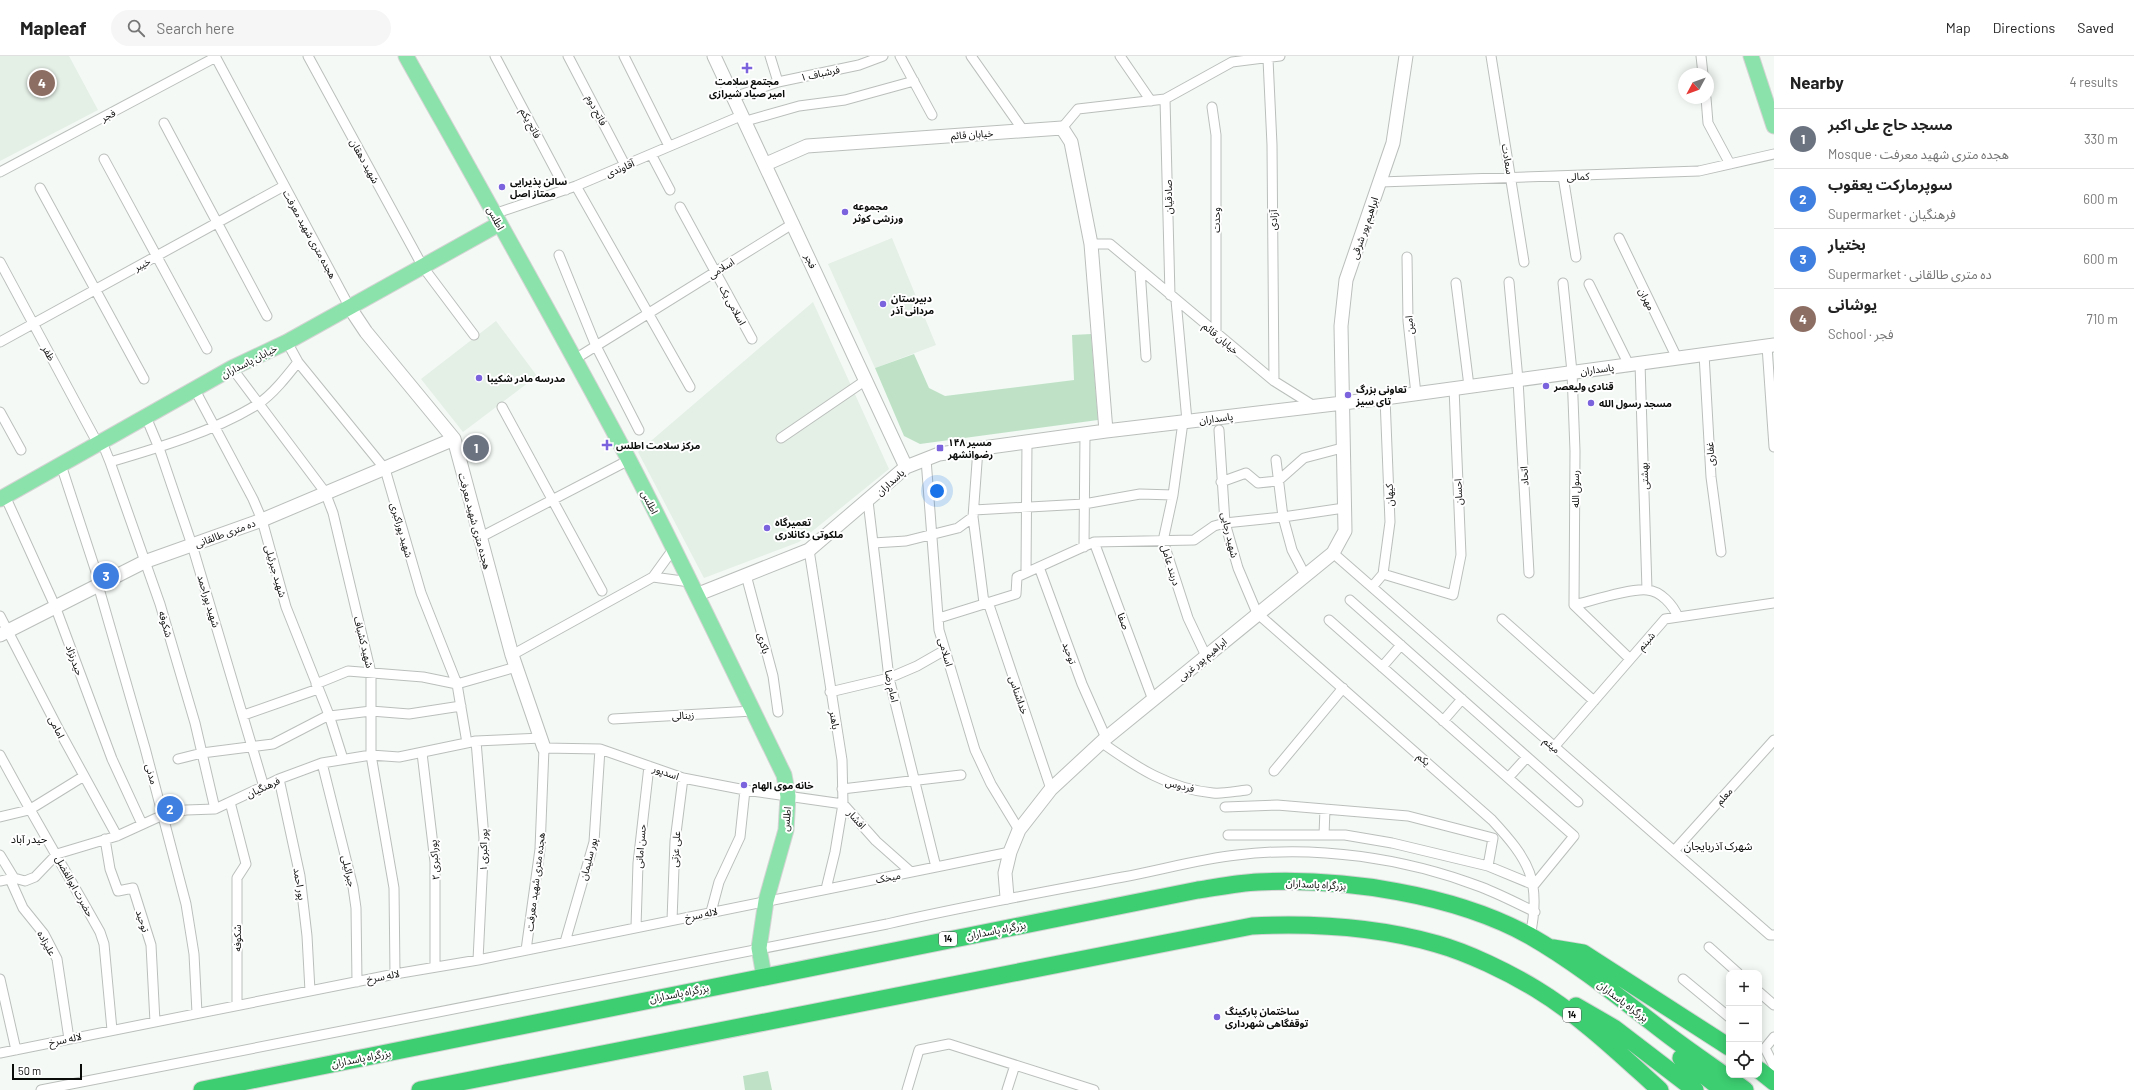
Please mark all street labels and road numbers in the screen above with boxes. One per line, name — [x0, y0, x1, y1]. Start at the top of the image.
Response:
street label: فرشباف ۱ — [799, 63, 841, 84]
street label: فاتح دوم — [581, 93, 610, 129]
street label: فجر — [98, 106, 118, 125]
street label: فاتح یکم — [516, 106, 544, 142]
street label: خیابان قائم — [950, 127, 994, 143]
street label: شهید دهقان — [348, 137, 382, 186]
street label: سعادت — [1500, 143, 1516, 175]
street label: آقاوندی — [604, 156, 637, 180]
street label: کمالی — [1566, 170, 1590, 182]
street label: صادقیان — [1162, 180, 1174, 214]
street label: هجده متری شهید معرفت — [280, 188, 339, 281]
street label: ابراهیم پور شرقی — [1348, 195, 1382, 261]
street label: اطلس — [485, 204, 507, 232]
street label: وحدت — [1210, 207, 1223, 233]
street label: آزادی — [1267, 209, 1280, 230]
street label: فجر — [801, 251, 820, 271]
street label: خیبر — [131, 255, 153, 275]
street label: اسلامی — [706, 255, 736, 281]
street label: اسلامی یک — [717, 283, 749, 327]
street label: مهران — [1635, 286, 1658, 313]
street label: امین — [1402, 315, 1416, 335]
street label: خیابان قائم — [1200, 320, 1241, 358]
street label: ظفر — [39, 342, 58, 363]
street label: خیابان پاسداران — [219, 342, 280, 381]
street label: پاسداران — [1579, 361, 1615, 378]
street label: پاسداران — [1198, 410, 1234, 427]
street label: غفاری — [1703, 441, 1718, 466]
street label: بهشتی — [1638, 462, 1651, 490]
street label: پاسداران — [873, 466, 907, 499]
street label: اتحاد — [1517, 466, 1531, 486]
street label: رسول الله — [1569, 470, 1582, 508]
street label: هجده متری شهید معرفت — [455, 471, 494, 571]
street label: احسان — [1452, 479, 1464, 505]
street label: کیهان — [1383, 483, 1395, 507]
street label: اطلس — [639, 488, 661, 516]
street label: شهید پوراکبری — [387, 501, 416, 559]
street label: شهید رجایی — [1218, 511, 1241, 559]
street label: ده متری طالقانی — [193, 516, 257, 550]
street label: دربند عامل — [1158, 543, 1183, 587]
street label: شهید جبرئیلی — [262, 544, 289, 599]
street label: شهید پوراحمد — [194, 573, 223, 629]
street label: شکوفه — [156, 609, 176, 639]
street label: صفا — [1115, 611, 1133, 631]
street label: شهید کشباف — [352, 615, 376, 669]
street label: شبنم — [1635, 629, 1659, 654]
street label: باکری — [754, 631, 773, 655]
street label: ابراهیم پور غربی — [1175, 635, 1230, 685]
street label: اسلامی — [936, 636, 956, 668]
street label: توحید — [1060, 640, 1080, 666]
street label: حیدرنژاد — [63, 643, 86, 677]
street label: امام رضا — [880, 669, 901, 704]
street label: خداشناس — [1007, 674, 1031, 716]
street label: زینالی — [671, 708, 695, 723]
street label: باهنر — [826, 709, 842, 731]
street label: امامی — [46, 714, 68, 740]
street label: میثم — [1540, 734, 1563, 757]
street label: یکم — [1414, 750, 1433, 770]
street label: مدنی — [144, 762, 160, 786]
street label: اسدپور — [650, 762, 681, 783]
street label: فرهنگیان — [244, 774, 283, 801]
street label: فردوس — [1164, 776, 1196, 795]
street label: معلم — [1713, 785, 1736, 808]
street label: اطلس — [779, 806, 793, 832]
street label: افشار — [844, 806, 869, 832]
street label: حسن امانی — [632, 823, 648, 869]
street label: پور اکبری ۱ — [477, 829, 490, 871]
street label: علی عزتی — [668, 830, 683, 868]
street label: هجده متری شهید معرفت — [523, 832, 548, 932]
street label: پور سلیمان — [577, 836, 600, 882]
street label: پوراکبری ۲ — [427, 839, 442, 881]
street label: حضرت ابوالفضل — [52, 853, 97, 919]
street label: جبرائیلی — [339, 854, 358, 888]
street label: پور احمد — [290, 867, 308, 901]
street label: میخک — [875, 869, 901, 885]
street label: بزرگراه پاسداران — [1286, 876, 1347, 893]
street label: لاله سرخ — [683, 905, 719, 925]
street label: توحید — [133, 908, 152, 934]
street label: بزرگراه پاسداران — [965, 918, 1027, 943]
street label: شکوفه — [231, 924, 244, 951]
street label: علیزاده — [34, 928, 59, 958]
road number: 14 — [939, 932, 957, 946]
street label: لاله سرخ — [365, 967, 401, 987]
street label: بزرگراه پاسداران — [1595, 978, 1651, 1025]
street label: بزرگراه پاسداران — [648, 981, 710, 1006]
road number: 14 — [1563, 1008, 1581, 1022]
street label: لاله سرخ — [47, 1030, 83, 1050]
street label: بزرگراه پاسداران — [330, 1046, 392, 1071]

